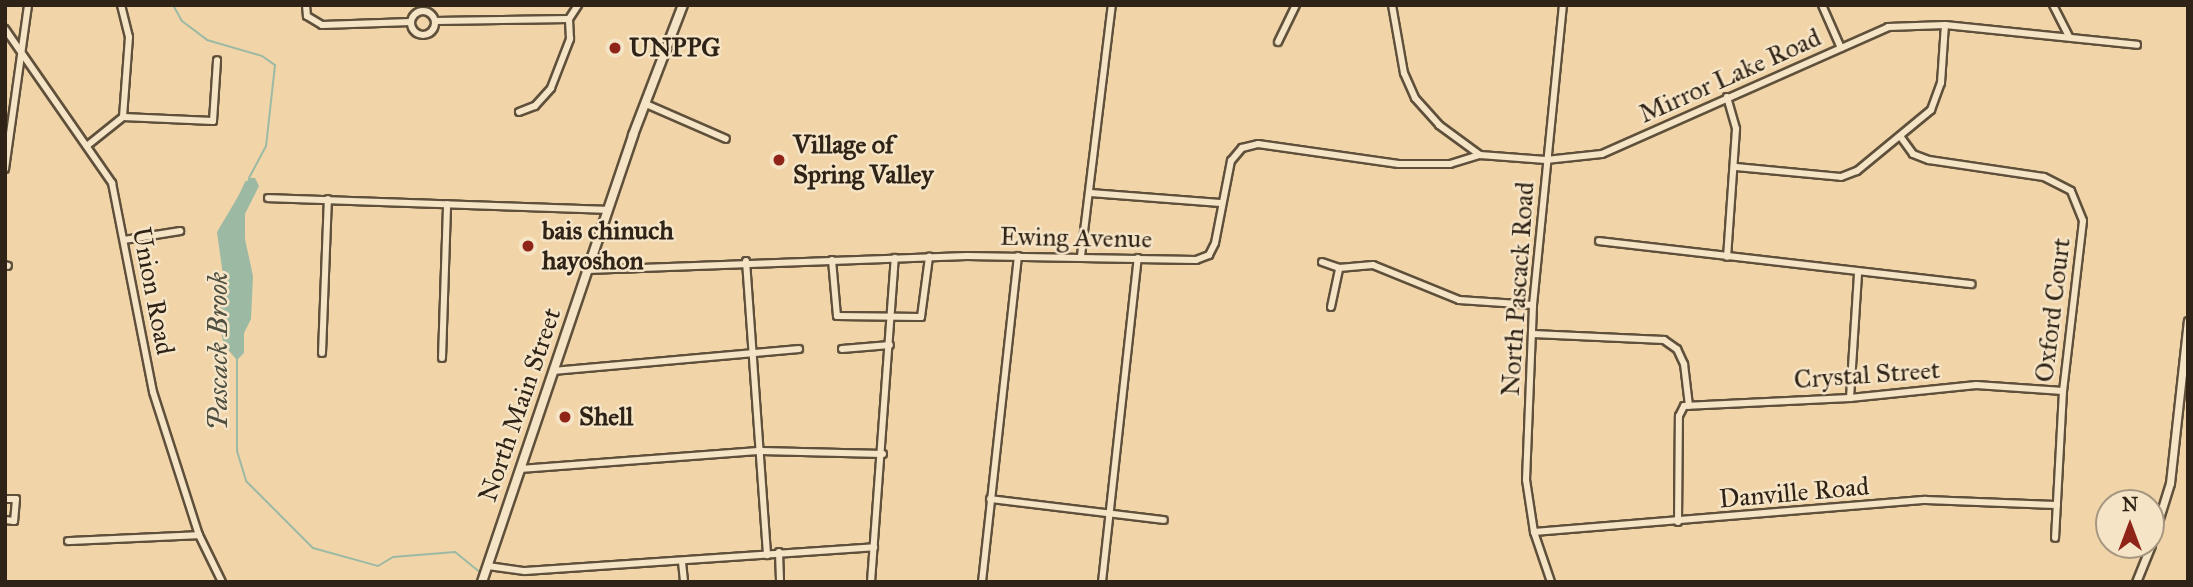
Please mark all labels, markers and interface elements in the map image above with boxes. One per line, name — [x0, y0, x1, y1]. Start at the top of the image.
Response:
street label: Mirror Lake Road — [1634, 22, 1826, 130]
place label: UNPPG — [629, 32, 720, 64]
marker: UNPPG — [607, 40, 623, 56]
place label: Village of Spring Valley — [793, 129, 933, 190]
marker: Village of Spring Valley — [771, 152, 787, 168]
street label: North Pascack Road — [1495, 181, 1541, 397]
place label: bais chinuch hayoshon — [542, 215, 674, 276]
street label: Ewing Avenue — [1000, 221, 1152, 255]
street label: Union Road — [125, 225, 181, 357]
street label: Oxford Court — [2029, 236, 2077, 384]
marker: bais chinuch hayoshon — [520, 238, 536, 254]
water label: Pascack Brook — [201, 272, 235, 430]
street label: North Main Street — [472, 304, 568, 506]
street label: Crystal Street — [1793, 354, 1941, 396]
place label: Shell — [579, 401, 633, 433]
marker: Shell — [557, 409, 573, 425]
street label: Danville Road — [1718, 471, 1870, 515]
north arrow — [2095, 489, 2165, 559]
text: N — [2122, 493, 2138, 516]

